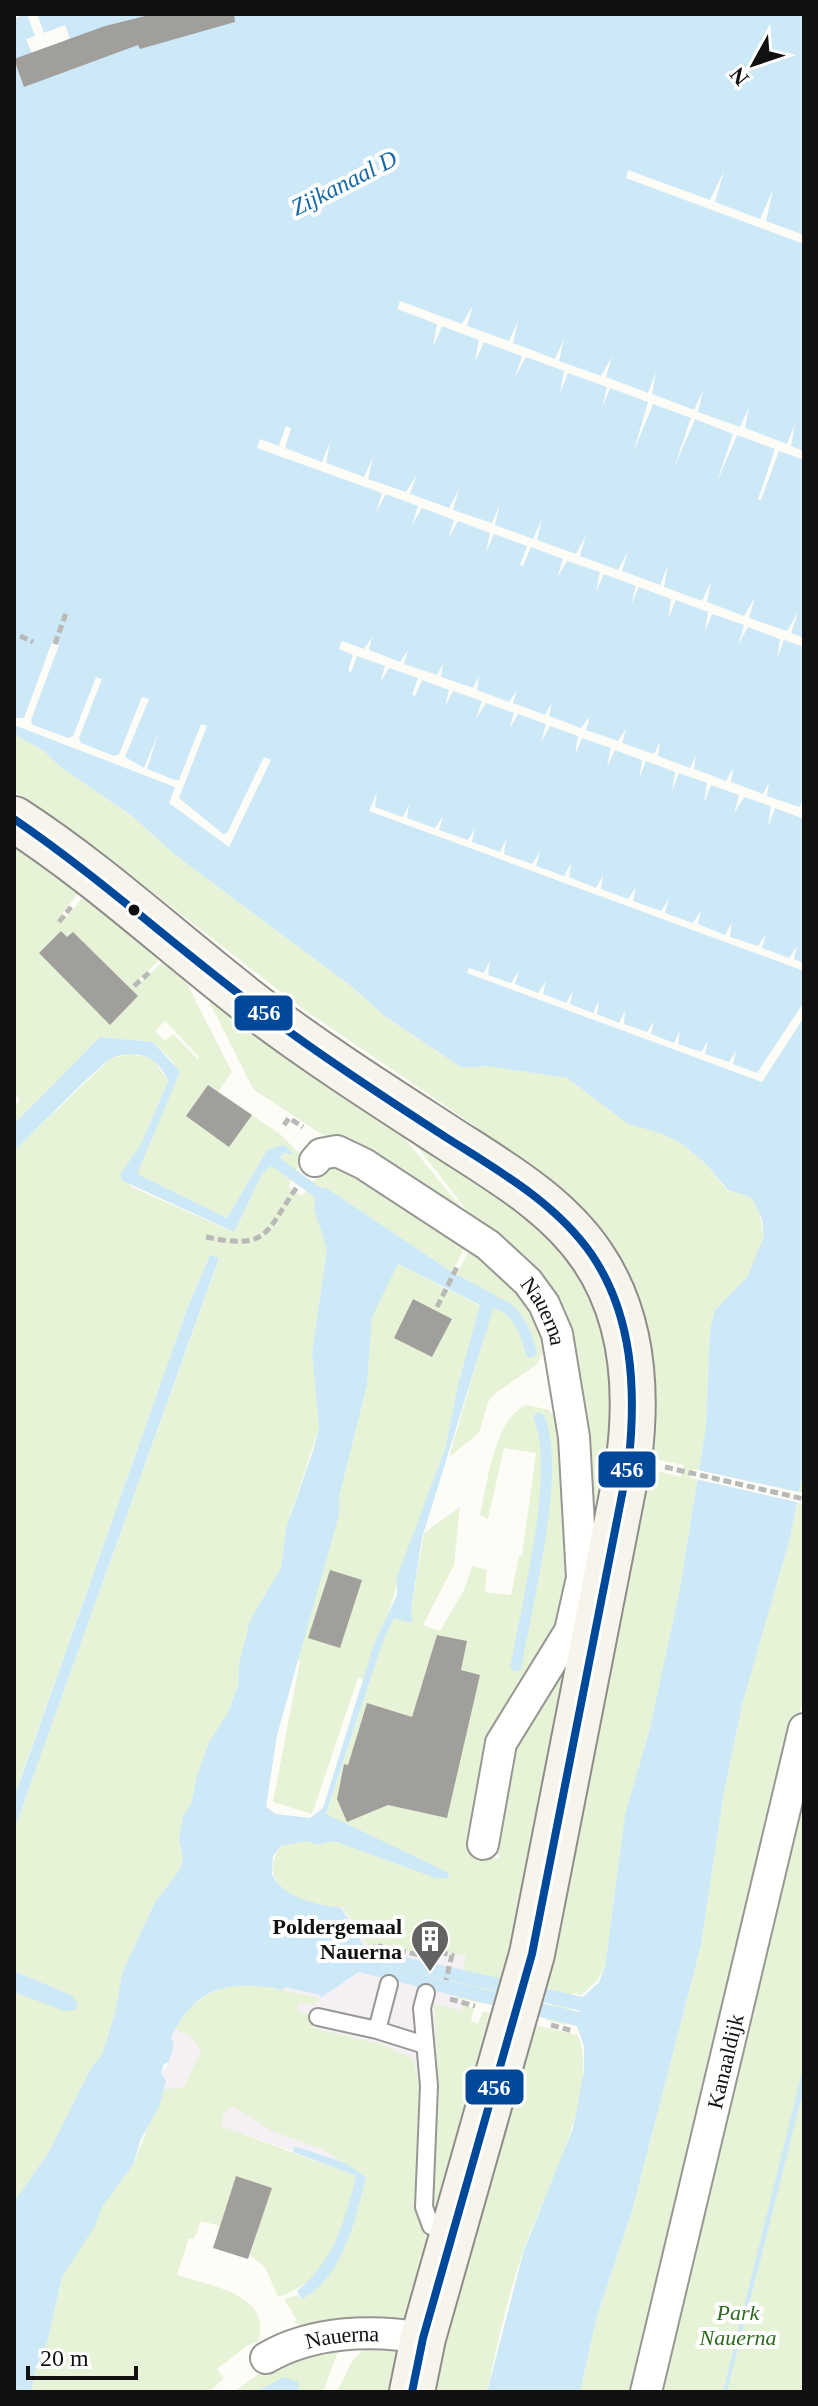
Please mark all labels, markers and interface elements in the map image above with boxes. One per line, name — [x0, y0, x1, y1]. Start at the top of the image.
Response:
north arrow — [714, 24, 794, 104]
text: N — [724, 62, 754, 91]
water label: Zijkanaal D — [287, 145, 401, 221]
unlabelled marker — [126, 902, 142, 918]
line badge: 456 — [233, 994, 294, 1032]
text: 456 — [248, 1000, 281, 1025]
street label: Nauerna — [516, 1272, 571, 1347]
line badge: 456 — [597, 1450, 657, 1489]
text: 456 — [611, 1457, 644, 1482]
place label: Poldergemaal Nauerna — [272, 1914, 402, 1964]
building icon: Poldergemaal Nauerna — [409, 1918, 451, 1973]
street label: Kanaaldijk — [701, 2011, 748, 2111]
line badge: 456 — [464, 2068, 525, 2106]
text: 456 — [478, 2075, 511, 2100]
park label: Park Nauerna — [699, 2300, 777, 2350]
street label: Nauerna — [302, 2321, 380, 2353]
scale bar — [28, 2330, 136, 2380]
text: 20 m — [40, 2345, 89, 2371]

